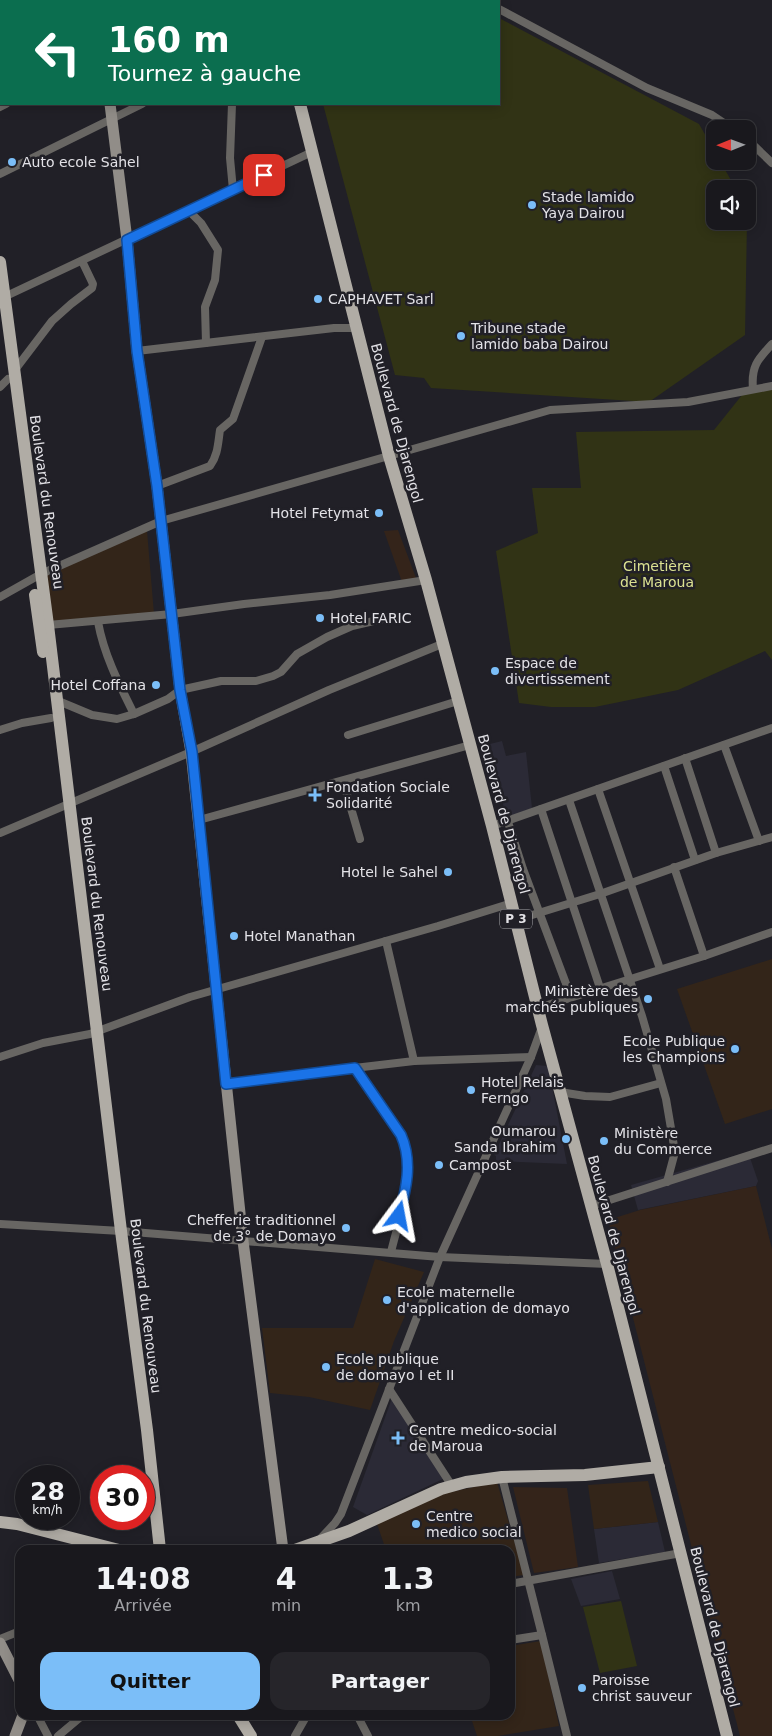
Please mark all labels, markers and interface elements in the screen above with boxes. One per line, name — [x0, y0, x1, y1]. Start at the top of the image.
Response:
icon: left — [25, 20, 90, 85]
text: 160 m — [108, 20, 230, 60]
text: Tournez à gauche — [108, 61, 301, 86]
north arrow — [706, 120, 756, 170]
map controls — [706, 120, 756, 230]
place label: Auto ecole Sahel — [22, 154, 140, 170]
pin — [243, 154, 285, 196]
marker: Auto ecole Sahel — [6, 156, 18, 168]
icon: arrive — [250, 161, 278, 189]
button: sound — [706, 180, 756, 230]
place label: Stade lamido Yaya Dairou — [541, 189, 634, 221]
marker: Stade lamido Yaya Dairou — [526, 199, 538, 211]
place label: CAPHAVET Sarl — [328, 291, 434, 307]
marker: CAPHAVET Sarl — [312, 293, 324, 305]
place label: Tribune stade lamido baba Dairou — [470, 320, 608, 352]
marker: Tribune stade lamido baba Dairou — [455, 330, 467, 342]
street label: Boulevard de Djarengol — [368, 341, 426, 505]
street label: Boulevard du Renouveau — [27, 414, 67, 590]
place label: Hotel Fetymat — [270, 505, 370, 521]
marker: Hotel Fetymat — [373, 507, 385, 519]
park label: Cimetière de Maroua — [620, 558, 694, 590]
place label: Hotel FARIC — [330, 610, 412, 626]
marker: Hotel FARIC — [314, 612, 326, 624]
place label: Espace de divertissement — [505, 655, 610, 687]
marker: Espace de divertissement — [489, 665, 501, 677]
place label: Hotel Coffana — [50, 677, 146, 693]
marker: Hotel Coffana — [150, 679, 162, 691]
street label: Boulevard de Djarengol — [475, 732, 533, 896]
place label: Fondation Sociale Solidarité — [326, 779, 450, 811]
marker: Fondation Sociale Solidarité — [308, 788, 322, 802]
street label: Boulevard du Renouveau — [78, 816, 116, 992]
place label: Hotel le Sahel — [341, 864, 438, 880]
marker: Hotel le Sahel — [442, 866, 454, 878]
road number: P 3 — [500, 910, 532, 929]
place label: Hotel Manathan — [244, 928, 355, 944]
marker: Hotel Manathan — [228, 930, 240, 942]
place label: Ministère des marchés publiques — [505, 983, 638, 1015]
marker: Ministère des marchés publiques — [642, 993, 654, 1005]
place label: Ecole Publique les Champions — [622, 1033, 725, 1065]
marker: Ecole Publique les Champions — [729, 1043, 741, 1055]
place label: Hotel Relais Ferngo — [481, 1074, 564, 1106]
marker: Hotel Relais Ferngo — [465, 1084, 477, 1096]
place label: Oumarou Sanda Ibrahim — [454, 1123, 556, 1155]
place label: Ministère du Commerce — [614, 1125, 712, 1157]
marker: Oumarou Sanda Ibrahim — [560, 1133, 572, 1145]
marker: Ministère du Commerce — [598, 1135, 610, 1147]
street label: Boulevard de Djarengol — [585, 1153, 643, 1317]
place label: Campost — [449, 1157, 512, 1173]
marker: Campost — [433, 1159, 445, 1171]
position arrow — [372, 1189, 424, 1241]
place label: Chefferie traditionnel de 3° de Domayo — [187, 1212, 336, 1244]
street label: Boulevard du Renouveau — [127, 1218, 165, 1394]
marker: Chefferie traditionnel de 3° de Domayo — [340, 1222, 352, 1234]
place label: Ecole maternelle d'application de domayo — [397, 1284, 570, 1316]
marker: Ecole maternelle d'application de domayo — [381, 1294, 393, 1306]
place label: Ecole publique de domayo I et II — [336, 1351, 454, 1383]
marker: Ecole publique de domayo I et II — [320, 1361, 332, 1373]
place label: Centre medico-social de Maroua — [409, 1422, 557, 1454]
marker: Centre medico-social de Maroua — [391, 1431, 405, 1445]
speed limit sign: 30 — [90, 1465, 155, 1530]
text: 28 — [30, 1477, 65, 1506]
text: km/h — [32, 1503, 63, 1517]
place label: Centre medico social — [426, 1508, 522, 1540]
marker: Centre medico social — [410, 1518, 422, 1530]
street label: Boulevard de Djarengol — [687, 1545, 743, 1709]
text: 14:08 — [95, 1561, 191, 1596]
text: 4 — [276, 1561, 297, 1596]
text: 1.3 — [382, 1561, 435, 1596]
text: Arrivée — [114, 1596, 172, 1615]
text: min — [271, 1596, 301, 1615]
text: km — [396, 1596, 421, 1615]
button: Quitter — [40, 1652, 260, 1710]
button: Partager — [270, 1652, 490, 1710]
place label: Paroisse christ sauveur — [592, 1672, 692, 1704]
marker: Paroisse christ sauveur — [576, 1682, 588, 1694]

